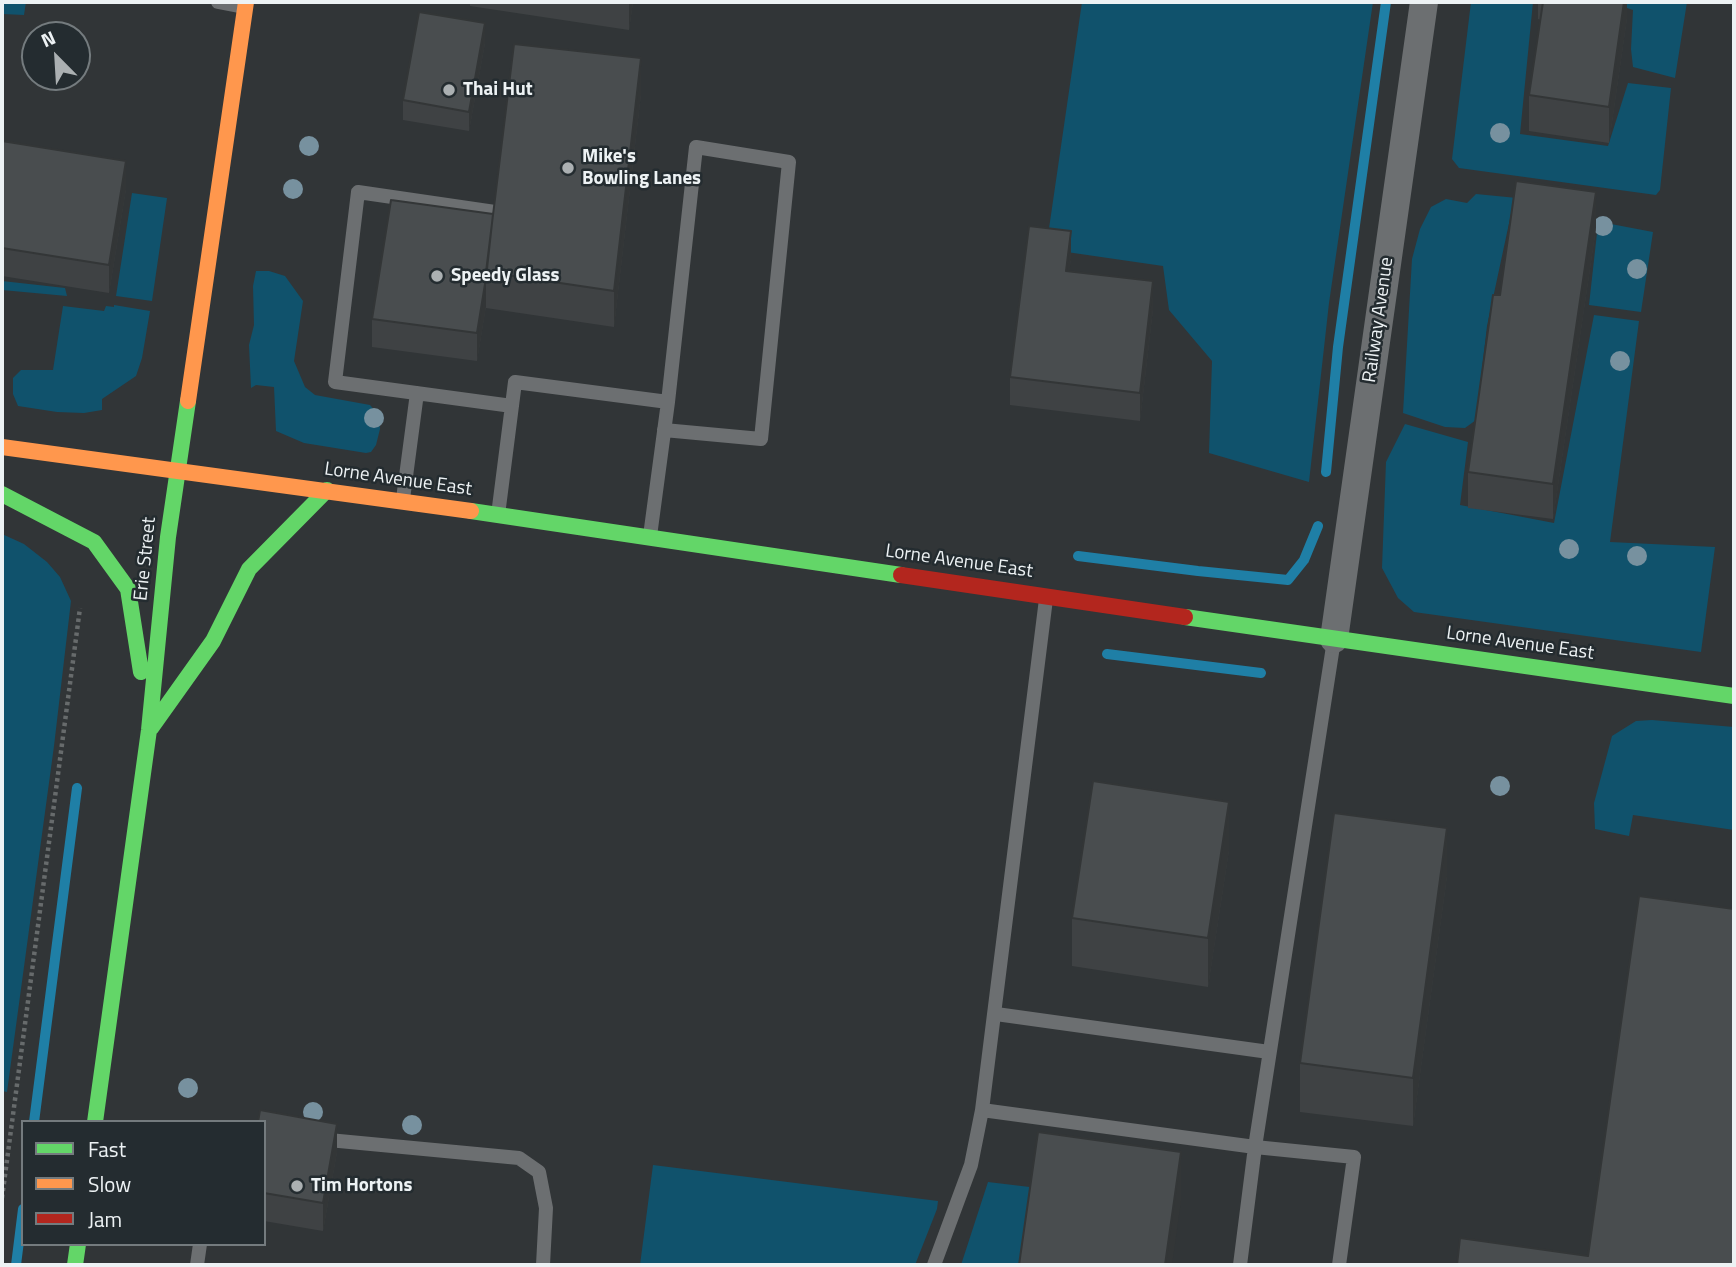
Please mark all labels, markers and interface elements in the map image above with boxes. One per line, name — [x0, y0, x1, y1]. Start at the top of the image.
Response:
north arrow — [21, 21, 91, 91]
text: N — [36, 22, 60, 54]
place label: Thai Hut — [463, 79, 533, 101]
marker: Thai Hut — [441, 82, 457, 98]
place label: Mike's Bowling Lanes — [582, 146, 701, 190]
marker: Mike's Bowling Lanes — [560, 160, 576, 176]
street label: Railway Avenue — [1359, 256, 1399, 384]
place label: Speedy Glass — [451, 265, 560, 287]
marker: Speedy Glass — [429, 268, 445, 284]
street label: Lorne Avenue East — [323, 458, 473, 502]
street label: Erie Street — [130, 516, 162, 602]
street label: Lorne Avenue East — [884, 540, 1034, 584]
street label: Lorne Avenue East — [1445, 622, 1595, 666]
legend — [21, 1120, 266, 1246]
text: Fast — [88, 1133, 126, 1165]
text: Slow — [88, 1168, 131, 1200]
place label: Tim Hortons — [311, 1175, 412, 1197]
marker: Tim Hortons — [289, 1178, 305, 1194]
text: Jam — [88, 1203, 122, 1235]

